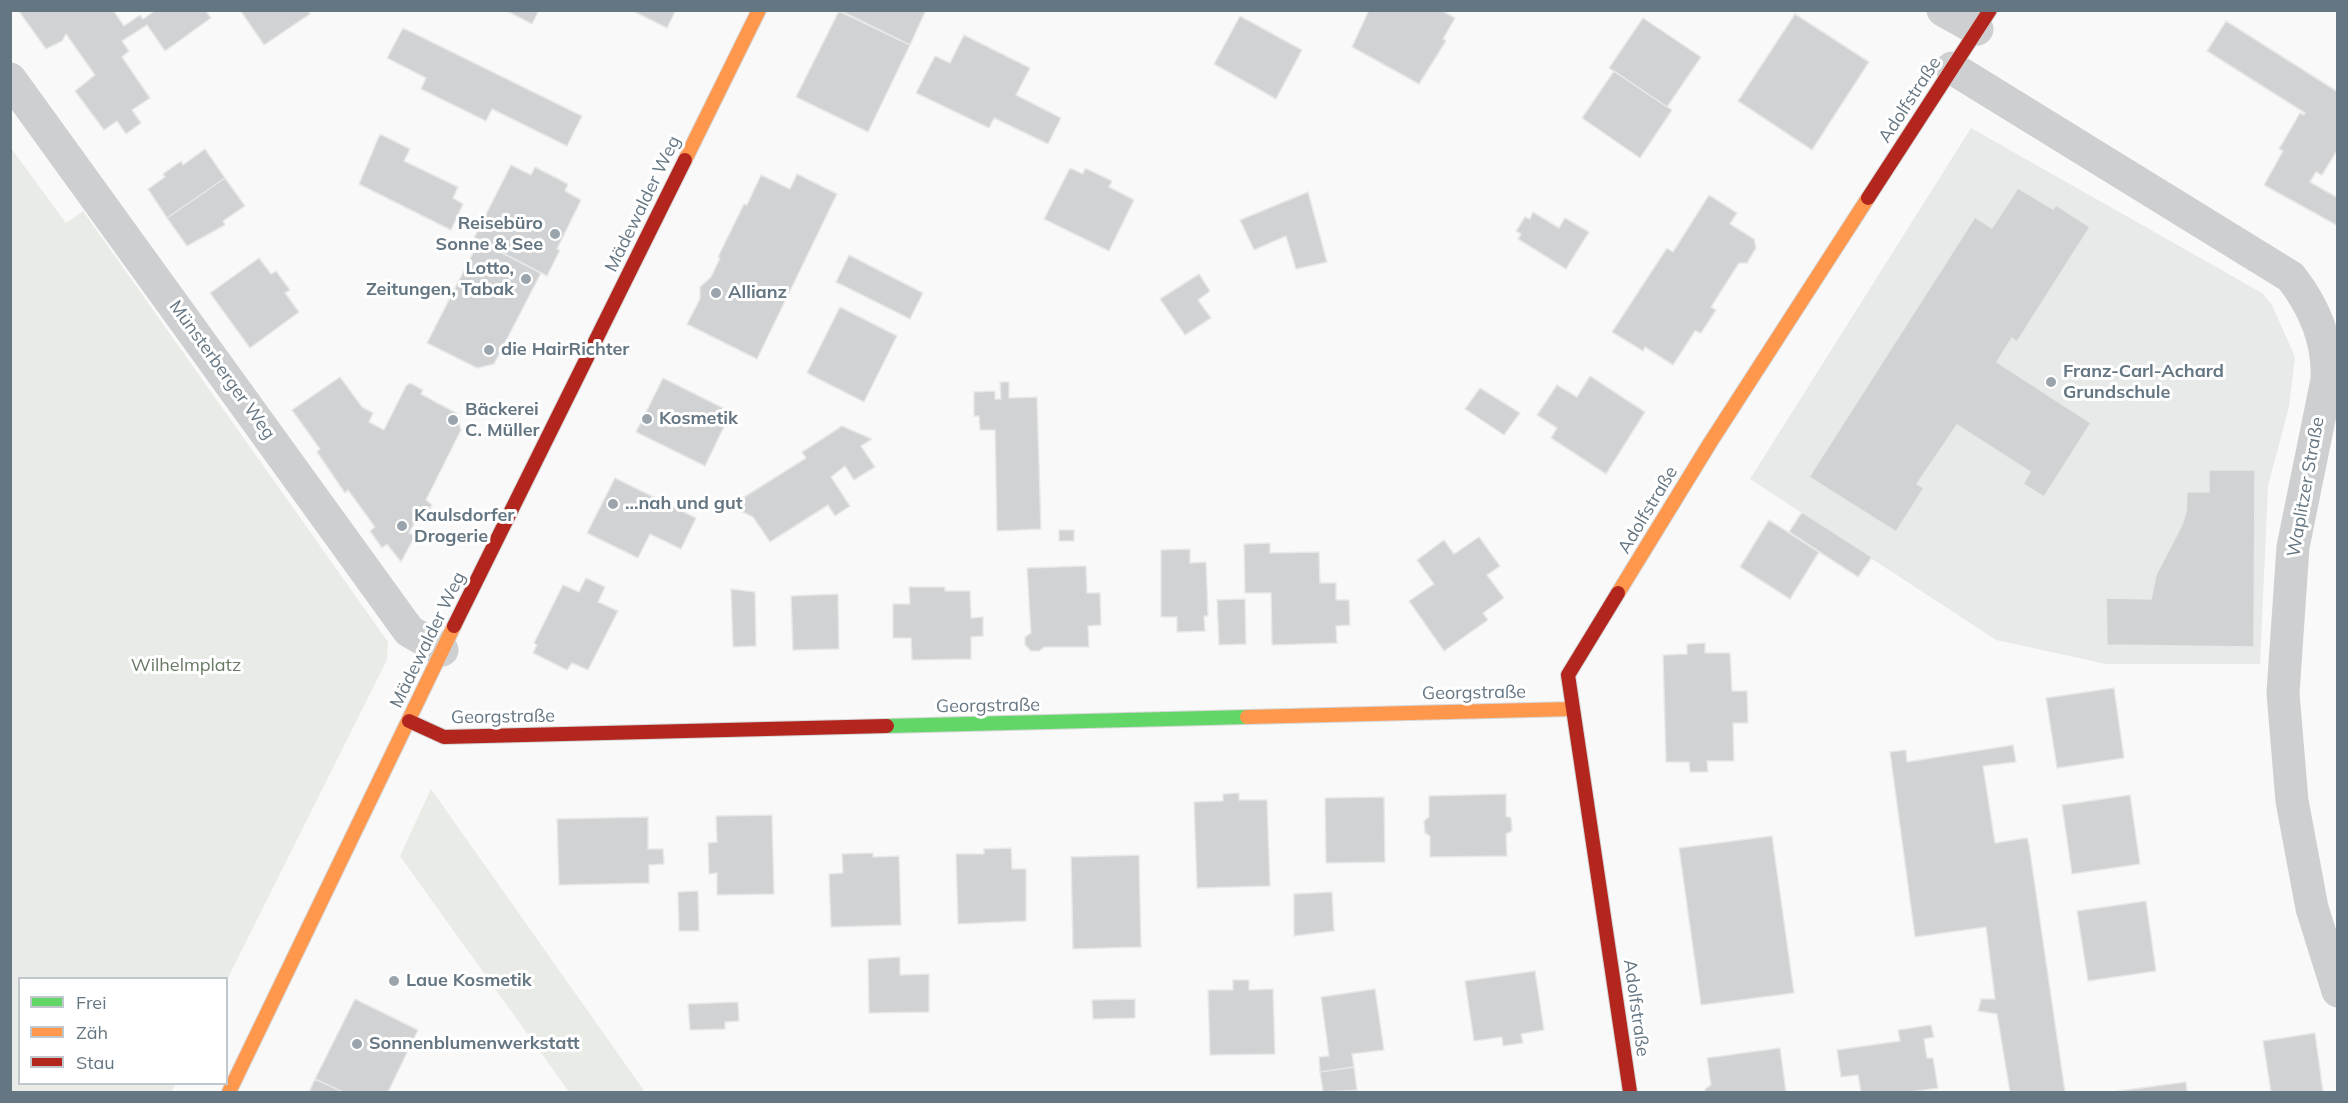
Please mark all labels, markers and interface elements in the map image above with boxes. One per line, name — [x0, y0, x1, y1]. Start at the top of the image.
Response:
street label: Adolfstraße — [1874, 53, 1946, 147]
street label: Mädewalder Weg — [601, 132, 685, 276]
place label: Reisebüro Sonne & See — [436, 213, 543, 256]
marker: Reisebüro Sonne & See — [548, 227, 562, 241]
place label: Lotto, Zeitungen, Tabak — [366, 258, 514, 300]
marker: Lotto, Zeitungen, Tabak — [519, 272, 533, 286]
place label: Allianz — [728, 282, 787, 304]
marker: Allianz — [709, 286, 723, 300]
street label: Münsterberger Weg — [164, 296, 280, 444]
place label: die HairRichter — [501, 339, 629, 361]
marker: die HairRichter — [482, 343, 496, 357]
place label: Franz-Carl-Achard Grundschule — [2063, 361, 2224, 404]
marker: Franz-Carl-Achard Grundschule — [2044, 375, 2058, 389]
place label: Bäckerei C. Müller — [465, 399, 540, 442]
place label: Kosmetik — [659, 408, 738, 430]
marker: Kosmetik — [640, 412, 654, 426]
marker: Bäckerei C. Müller — [446, 413, 460, 427]
street label: Waplitzer Straße — [2283, 415, 2329, 559]
street label: Adolfstraße — [1613, 462, 1683, 558]
place label: ...nah und gut — [625, 493, 743, 515]
marker: ...nah und gut — [606, 497, 620, 511]
place label: Kaulsdorfer Drogerie — [414, 505, 514, 548]
marker: Kaulsdorfer Drogerie — [395, 519, 409, 533]
street label: Mädewalder Weg — [386, 568, 470, 712]
park label: Wilhelmplatz — [131, 655, 241, 677]
street label: Georgstraße — [1422, 681, 1526, 705]
street label: Georgstraße — [936, 694, 1040, 718]
street label: Georgstraße — [451, 705, 555, 729]
street label: Adolfstraße — [1618, 958, 1654, 1058]
place label: Laue Kosmetik — [406, 970, 532, 992]
marker: Laue Kosmetik — [387, 974, 401, 988]
legend — [18, 977, 228, 1085]
text: Frei — [76, 991, 106, 1014]
text: Zäh — [76, 1021, 108, 1044]
place label: Sonnenblumenwerkstatt — [369, 1033, 580, 1055]
marker: Sonnenblumenwerkstatt — [350, 1037, 364, 1051]
text: Stau — [76, 1051, 115, 1074]

